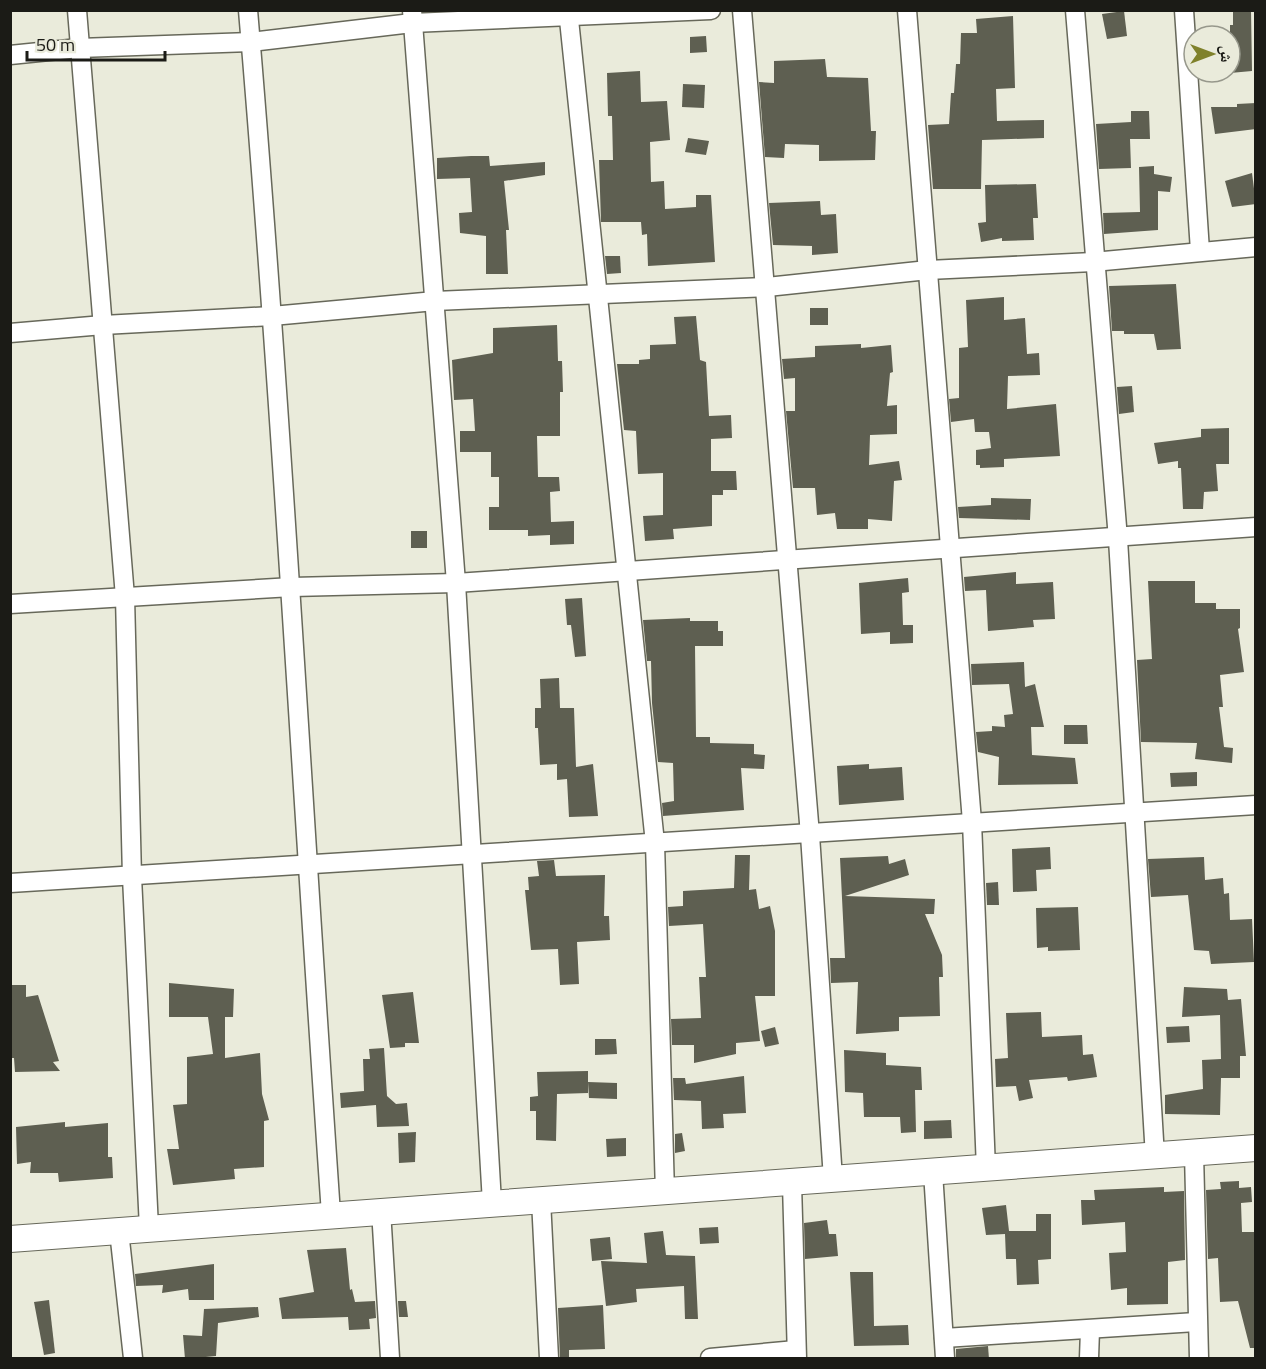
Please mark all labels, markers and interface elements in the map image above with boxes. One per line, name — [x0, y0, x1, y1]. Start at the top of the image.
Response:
scale bar — [27, 24, 165, 62]
north arrow — [1182, 24, 1242, 84]
text: 50 m — [36, 31, 75, 58]
text: ش — [1215, 46, 1239, 63]

